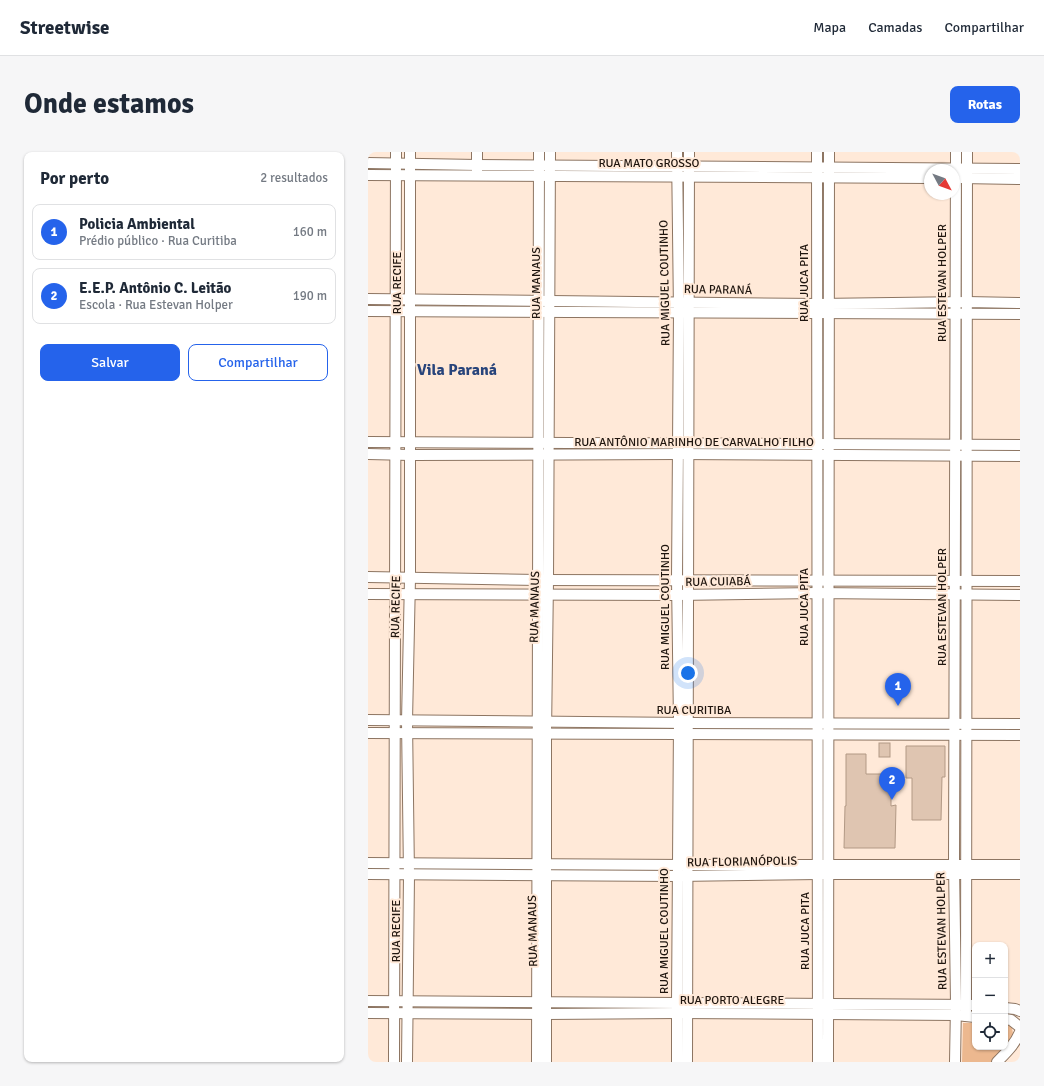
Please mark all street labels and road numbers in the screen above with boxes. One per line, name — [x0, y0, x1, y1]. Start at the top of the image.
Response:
street label: RUA MATO GROSSO — [598, 156, 700, 171]
street label: RUA MIGUEL COUTINHO — [656, 220, 674, 346]
street label: RUA ESTEVAN HOLPER — [935, 224, 950, 342]
street label: RUA JUCA PITA — [797, 243, 812, 322]
street label: RUA MANAUS — [529, 247, 544, 319]
street label: RUA RECIFE — [390, 252, 405, 314]
street label: RUA PARANÁ — [684, 282, 753, 298]
street label: RUA ANTÔNIO MARINHO DE CARVALHO FILHO — [574, 435, 814, 450]
street label: RUA MIGUEL COUTINHO — [658, 544, 673, 670]
street label: RUA ESTEVAN HOLPER — [935, 548, 950, 666]
street label: RUA JUCA PITA — [797, 567, 812, 646]
street label: RUA MANAUS — [527, 571, 543, 643]
street label: RUA CUIABÁ — [685, 574, 752, 590]
street label: RUA RECIFE — [388, 575, 404, 638]
street label: RUA CURITIBA — [657, 703, 732, 718]
street label: RUA FLORIANÓPOLIS — [687, 854, 797, 870]
street label: RUA MIGUEL COUTINHO — [657, 868, 672, 994]
street label: RUA ESTEVAN HOLPER — [933, 872, 951, 990]
street label: RUA JUCA PITA — [798, 891, 813, 970]
street label: RUA MANAUS — [525, 895, 541, 967]
street label: RUA RECIFE — [389, 900, 404, 962]
street label: RUA PORTO ALEGRE — [680, 993, 784, 1008]

